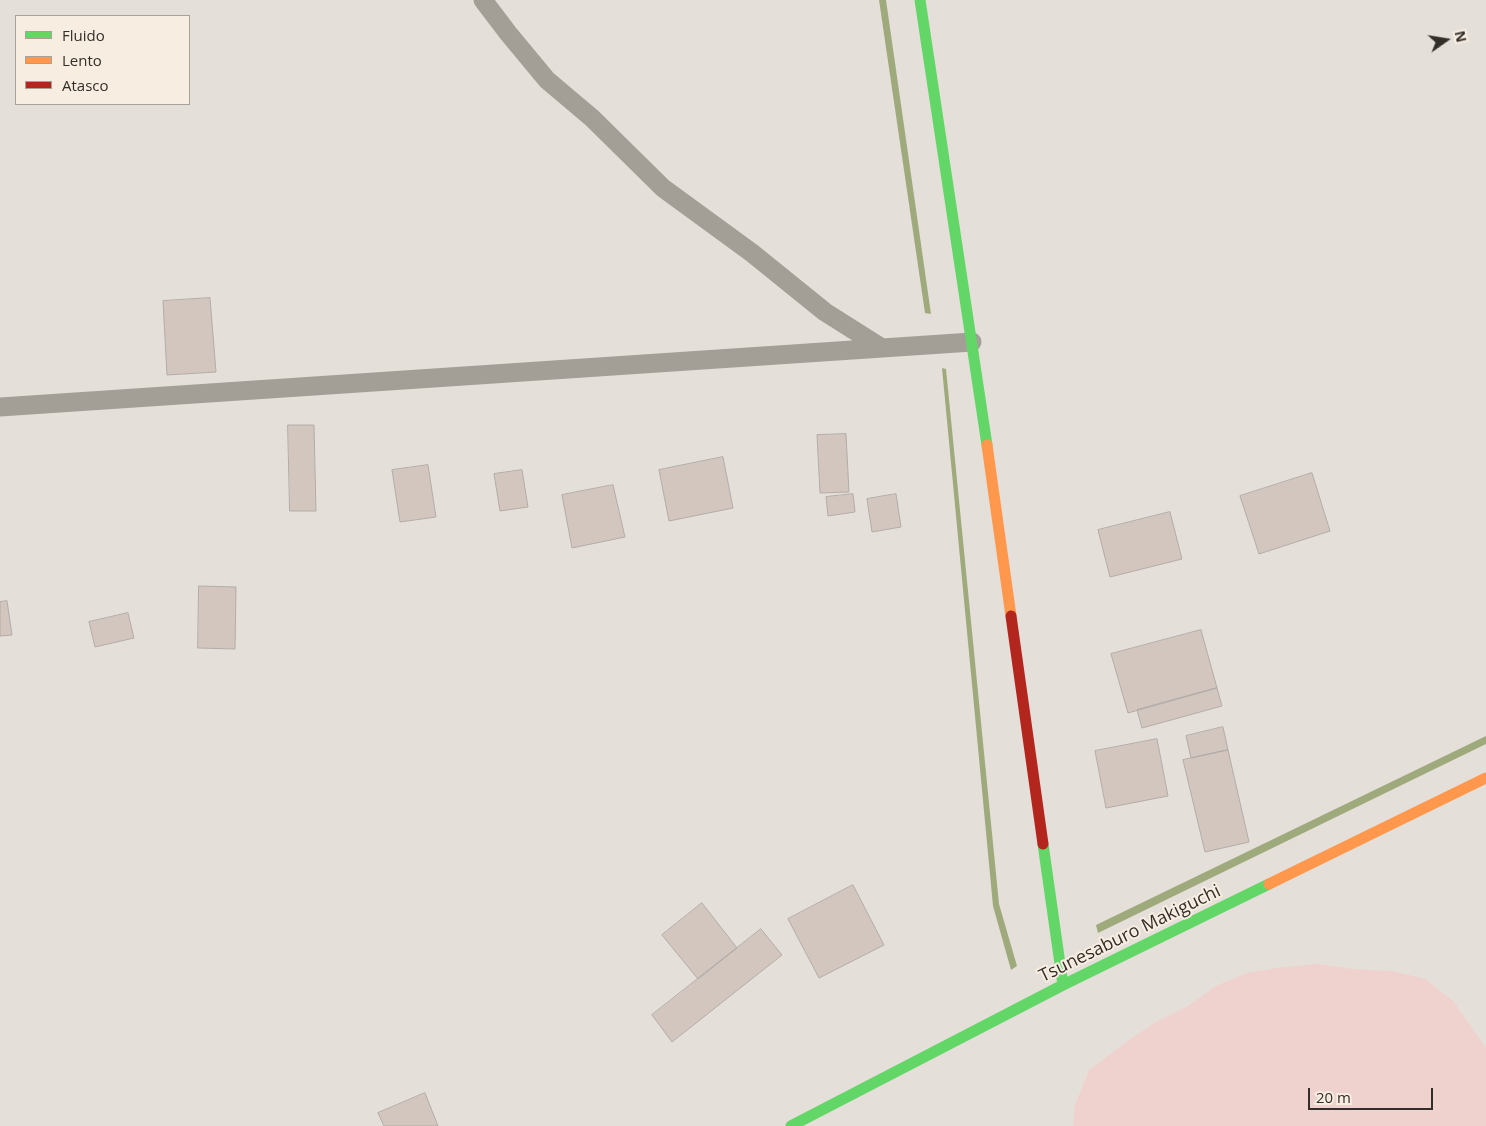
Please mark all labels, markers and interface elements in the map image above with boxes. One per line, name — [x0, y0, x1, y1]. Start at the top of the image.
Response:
legend — [15, 15, 190, 105]
north arrow — [1421, 15, 1471, 65]
text: Fluido — [62, 25, 105, 45]
text: N — [1451, 29, 1472, 44]
text: Lento — [62, 50, 102, 70]
text: Atasco — [62, 75, 109, 95]
street label: Tsunesaburo Makiguchi — [1036, 881, 1224, 987]
scale bar — [1311, 1078, 1436, 1110]
text: 20 m — [1316, 1087, 1351, 1107]

